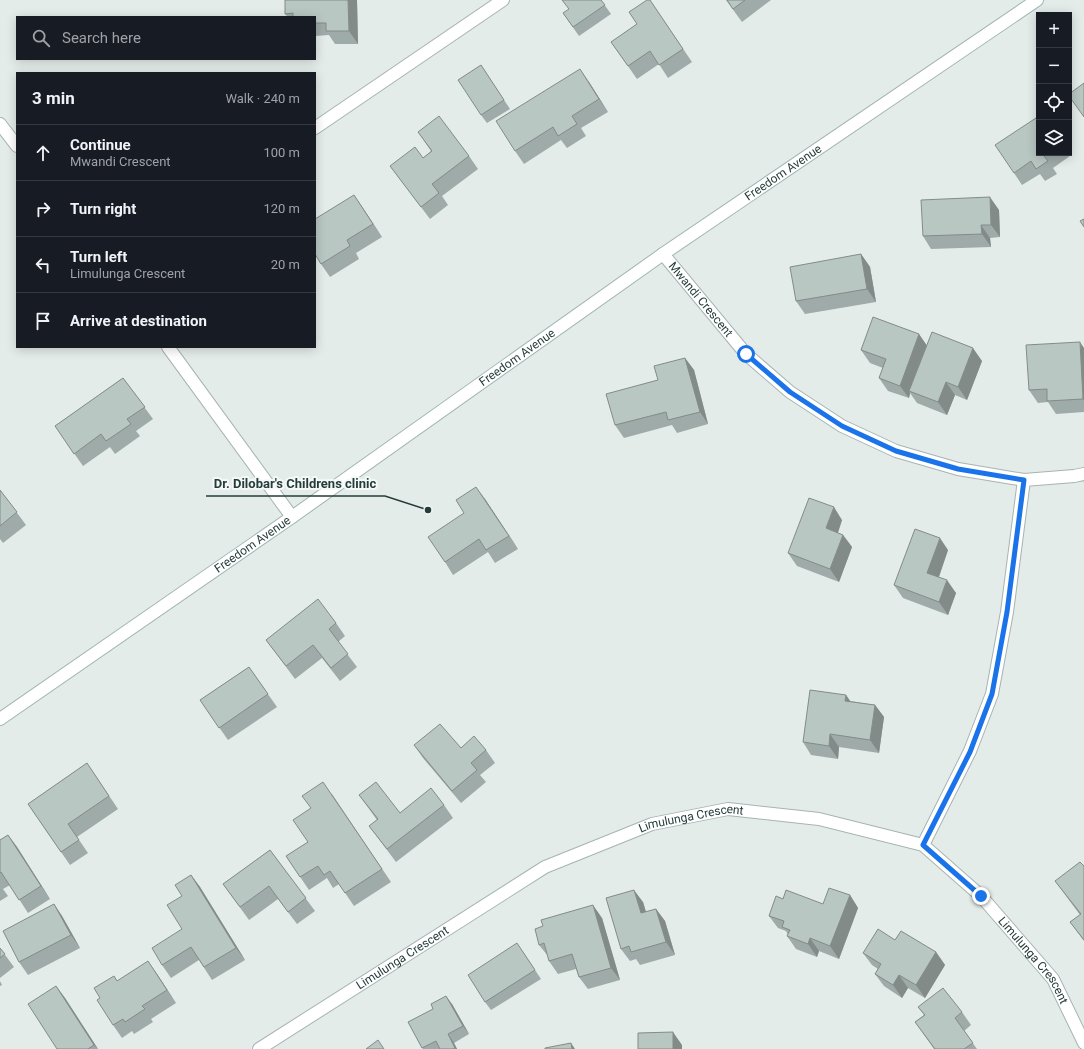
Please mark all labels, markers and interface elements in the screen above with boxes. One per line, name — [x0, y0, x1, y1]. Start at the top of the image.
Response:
map controls — [1036, 12, 1072, 156]
button: + — [1036, 12, 1072, 48]
search box — [16, 16, 316, 60]
icon: search — [30, 27, 52, 49]
text: Search here — [62, 29, 141, 47]
button: − — [1036, 48, 1072, 84]
button: locate — [1036, 84, 1072, 120]
text: 3 min — [32, 88, 75, 108]
text: Walk · 240 m — [225, 91, 300, 106]
button: layers — [1036, 120, 1072, 156]
text: Continue — [70, 136, 131, 154]
street label: Freedom Avenue — [742, 141, 824, 203]
icon: ahead — [32, 142, 54, 164]
text: 100 m — [263, 145, 300, 160]
text: Mwandi Crescent — [70, 154, 171, 169]
icon: right — [32, 198, 54, 220]
text: Turn right — [70, 200, 136, 218]
text: 120 m — [263, 201, 300, 216]
text: Turn left — [70, 248, 127, 266]
icon: left — [32, 254, 54, 276]
text: 20 m — [271, 257, 300, 272]
street label: Mwandi Crescent — [666, 259, 736, 340]
text: Limulunga Crescent — [70, 266, 185, 281]
icon: arrive — [32, 310, 54, 332]
text: Arrive at destination — [70, 312, 207, 330]
street label: Freedom Avenue — [476, 326, 558, 389]
route start — [737, 345, 755, 363]
callout: Dr. Dilobar's Childrens clinic — [206, 471, 385, 496]
text: Dr. Dilobar's Childrens clinic — [214, 476, 376, 491]
street label: Freedom Avenue — [212, 513, 293, 576]
street label: Limulunga Crescent — [637, 802, 744, 836]
route end — [972, 887, 990, 905]
street label: Limulunga Crescent — [995, 914, 1071, 1006]
street label: Limulunga Crescent — [354, 923, 451, 992]

